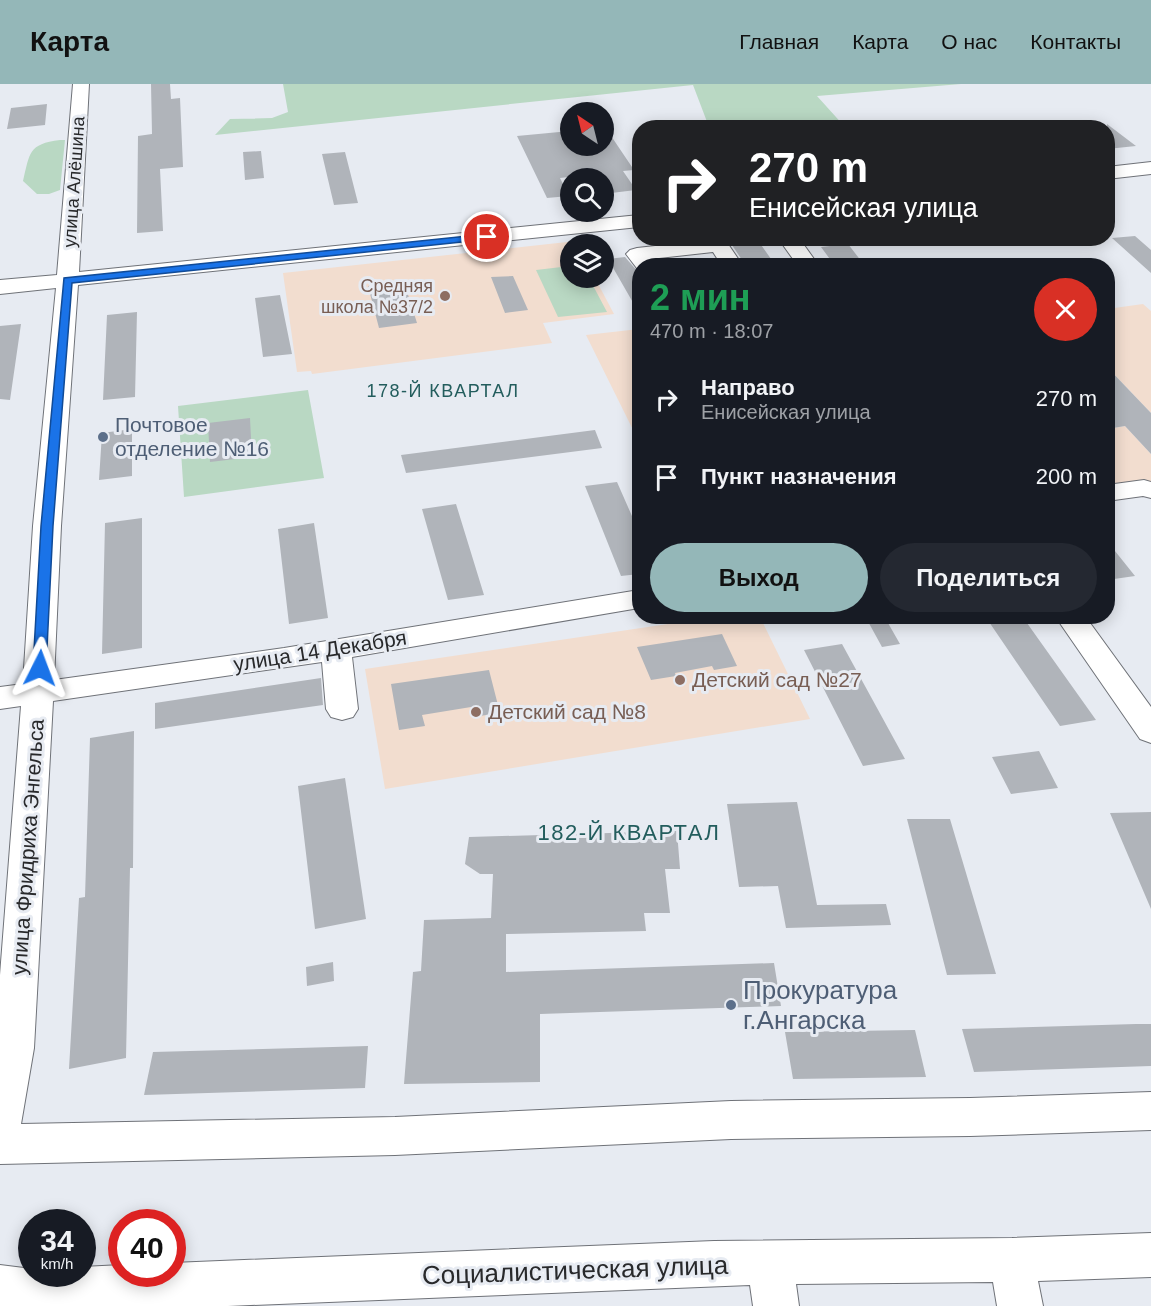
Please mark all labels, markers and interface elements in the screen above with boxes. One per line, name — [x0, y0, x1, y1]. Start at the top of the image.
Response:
text: Карта — [30, 26, 109, 57]
text: Главная — [739, 30, 819, 53]
text: Карта — [852, 30, 908, 53]
text: О нас — [941, 30, 997, 53]
text: Контакты — [1030, 30, 1121, 53]
north arrow — [560, 102, 614, 156]
map controls — [560, 102, 614, 288]
street label: улица Алёшина — [59, 115, 89, 248]
icon: right — [650, 144, 728, 222]
text: 270 m — [749, 144, 868, 191]
button: search — [560, 168, 614, 222]
text: Енисейская улица — [749, 193, 978, 223]
pin — [461, 211, 512, 262]
icon: arrive — [470, 220, 503, 253]
button: layers — [560, 234, 614, 288]
place label: Средняя школа №37/2 — [321, 276, 433, 317]
text: 2 мин — [650, 277, 751, 318]
button: close — [1034, 278, 1097, 341]
marker: Средняя школа №37/2 — [438, 289, 452, 303]
text: 470 m · 18:07 — [650, 320, 773, 342]
text: Направо — [701, 375, 795, 400]
district label: 178-Й КВАРТАЛ — [366, 380, 520, 401]
icon: right — [650, 383, 683, 416]
text: 270 m — [1036, 386, 1097, 411]
text: Енисейская улица — [701, 401, 871, 423]
place label: Почтовое отделение №16 — [115, 413, 269, 460]
marker: Почтовое отделение №16 — [96, 430, 110, 444]
icon: arrive — [650, 461, 683, 494]
text: Пункт назначения — [701, 464, 897, 489]
text: 200 m — [1036, 464, 1097, 489]
button: Выход — [650, 543, 868, 612]
button: Поделиться — [880, 543, 1097, 612]
street label: улица 14 Декабря — [232, 625, 408, 676]
position arrow — [8, 636, 72, 700]
place label: Детский сад №27 — [692, 668, 862, 691]
marker: Детский сад №27 — [673, 673, 687, 687]
place label: Детский сад №8 — [488, 700, 646, 723]
marker: Детский сад №8 — [469, 705, 483, 719]
street label: улица Фридриха Энгельса — [7, 718, 48, 976]
district label: 182-Й КВАРТАЛ — [538, 820, 720, 845]
place label: Прокуратура г.Ангарска — [743, 975, 898, 1035]
marker: Прокуратура г.Ангарска — [724, 998, 738, 1012]
speed limit sign: 40 — [108, 1209, 186, 1287]
text: 34 — [40, 1224, 74, 1257]
street label: Социалистическая улица — [421, 1250, 729, 1290]
text: km/h — [41, 1255, 73, 1272]

